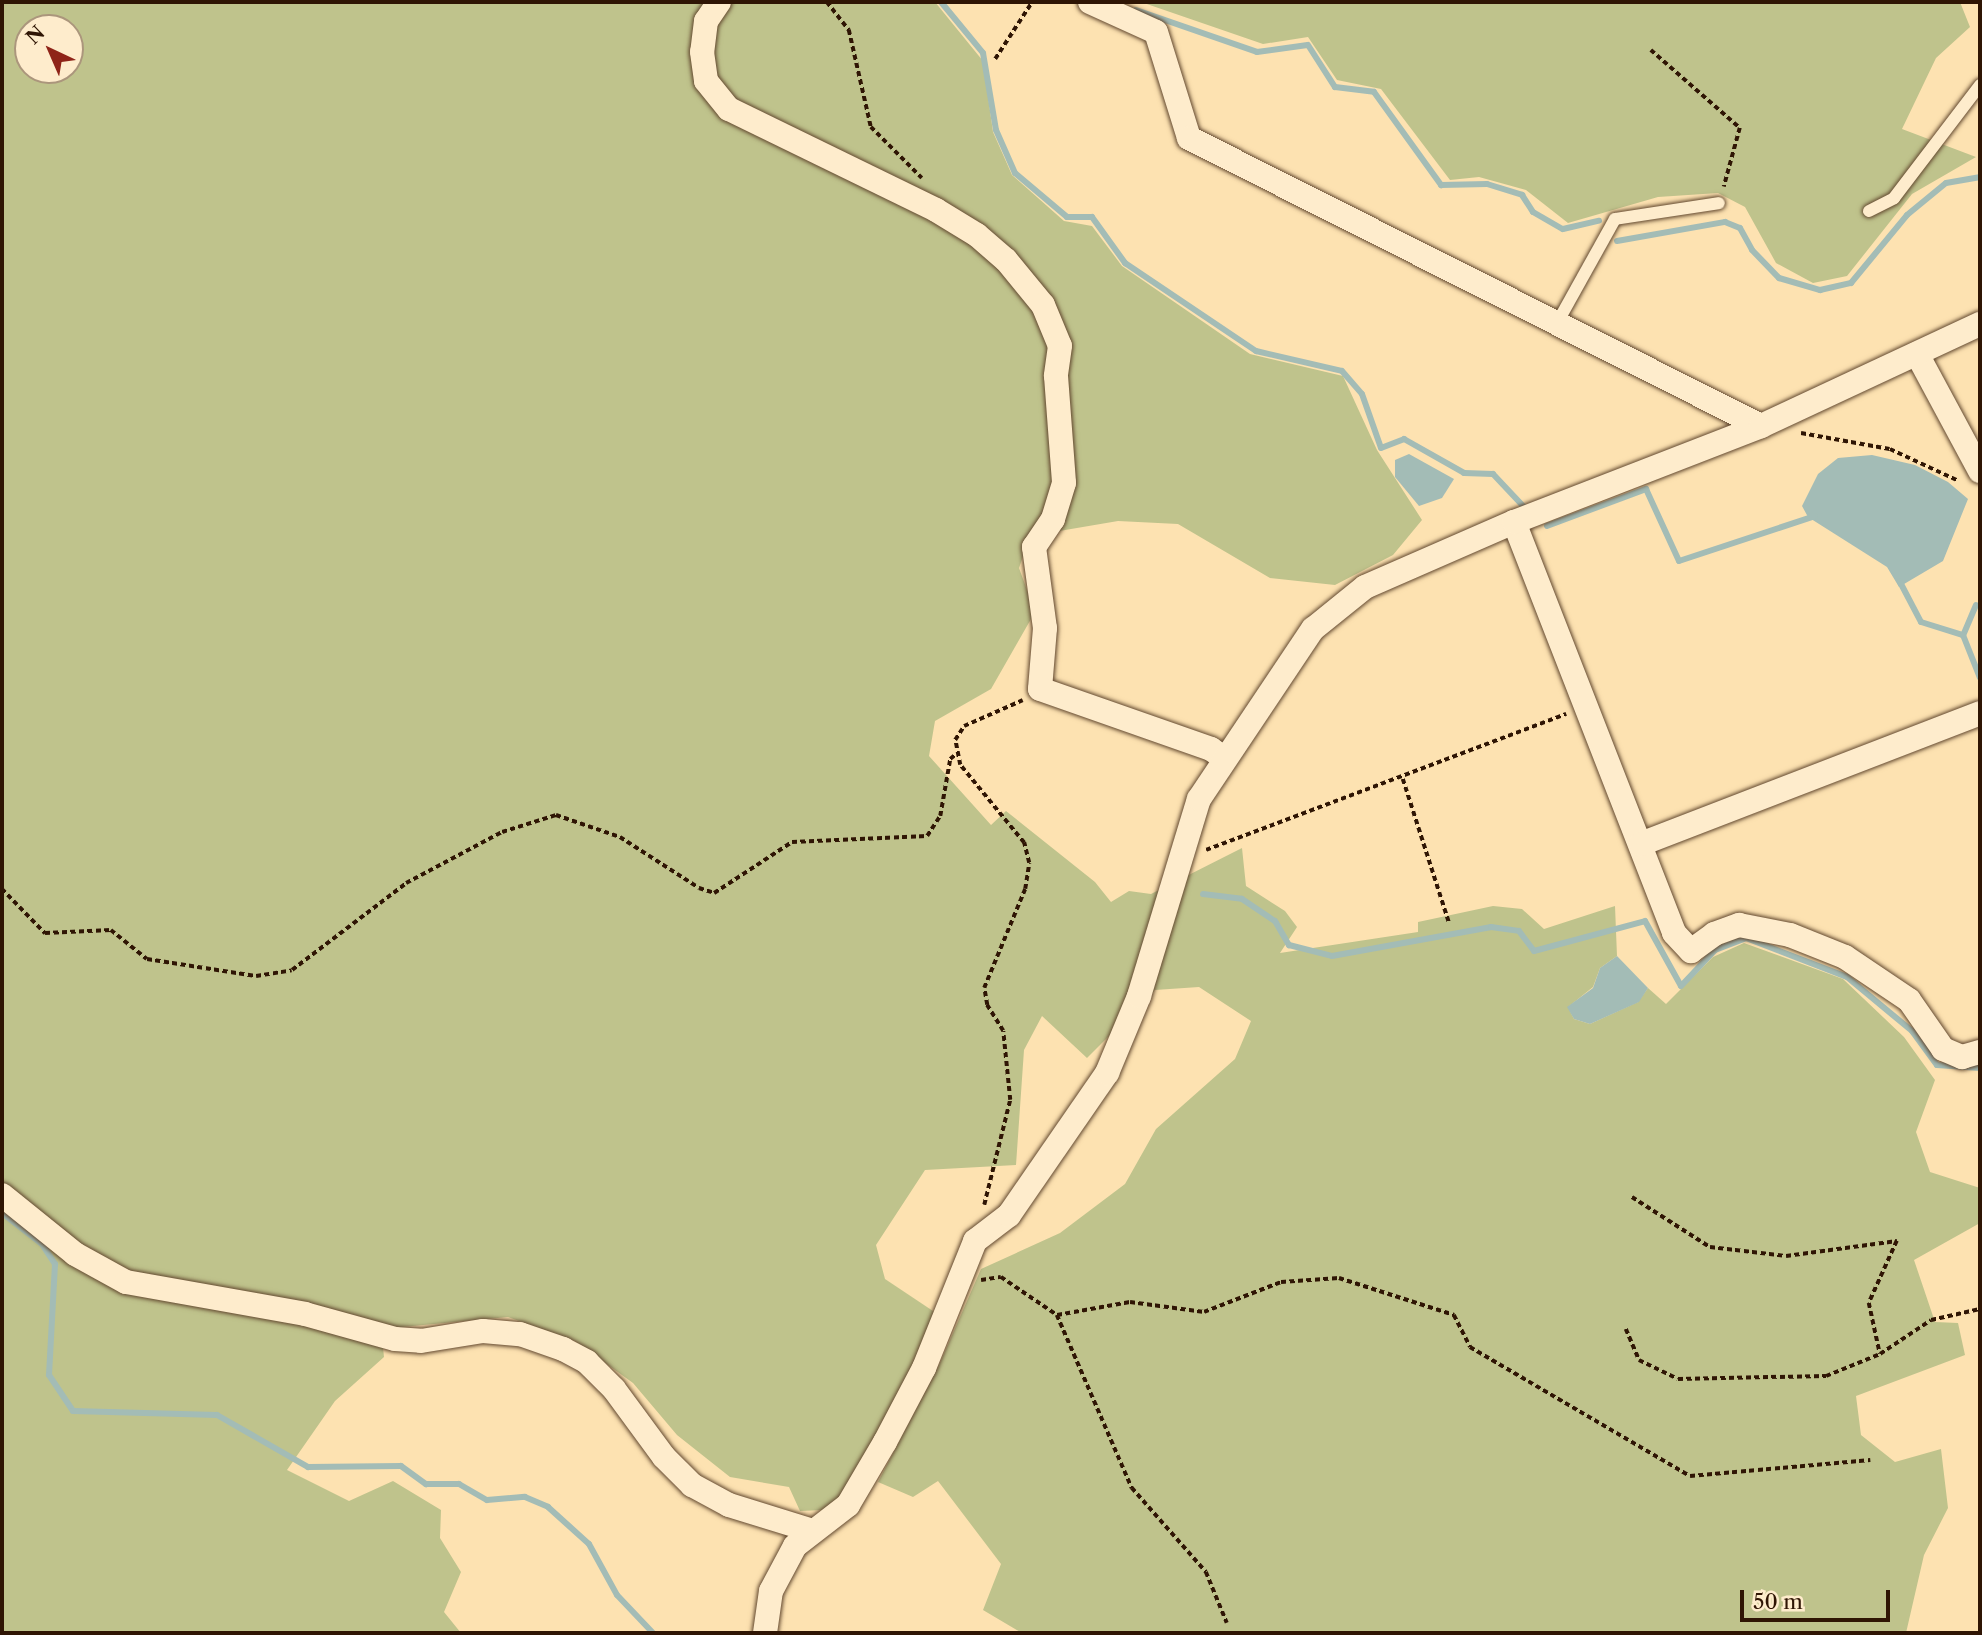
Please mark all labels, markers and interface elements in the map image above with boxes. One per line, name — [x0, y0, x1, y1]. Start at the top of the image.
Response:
north arrow — [14, 14, 84, 84]
text: N — [22, 21, 49, 49]
scale bar — [1744, 1576, 1895, 1620]
text: 50 m — [1753, 1589, 1803, 1614]

